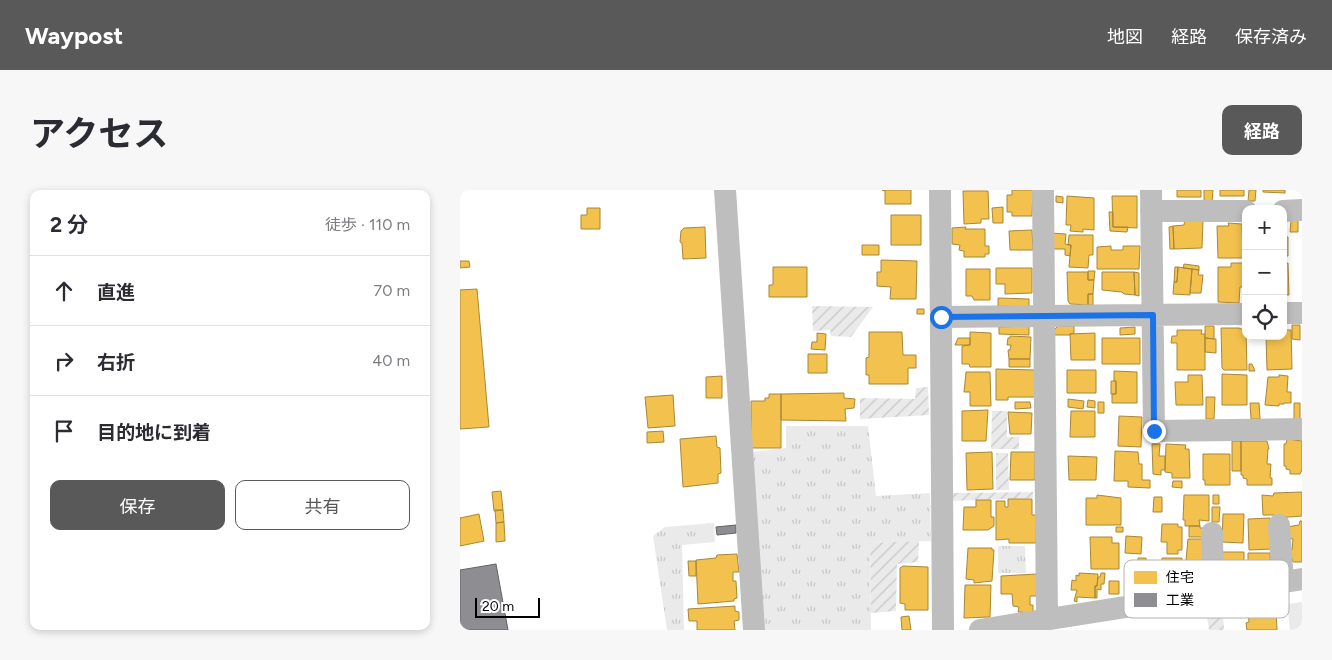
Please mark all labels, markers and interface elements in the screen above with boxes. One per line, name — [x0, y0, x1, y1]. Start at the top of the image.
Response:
text: Waypost — [25, 21, 123, 50]
text: 地図 — [1107, 26, 1143, 48]
text: 経路 — [1171, 26, 1207, 48]
text: 保存済み — [1235, 26, 1307, 48]
button: 経路 — [1222, 105, 1302, 155]
text: アクセス — [30, 113, 168, 155]
map controls — [1242, 205, 1287, 340]
button: + — [1242, 205, 1287, 250]
text: 2 分 — [50, 212, 88, 237]
text: 徒歩 · 110 m — [325, 215, 410, 234]
button: − — [1242, 250, 1287, 295]
icon: ahead — [50, 277, 78, 305]
text: 直進 — [97, 281, 135, 304]
text: 70 m — [374, 281, 410, 300]
button: locate — [1242, 295, 1287, 340]
route start — [930, 306, 953, 329]
icon: right — [50, 347, 78, 375]
text: 右折 — [97, 351, 135, 374]
text: 40 m — [372, 351, 410, 370]
icon: arrive — [50, 417, 78, 445]
route end — [1143, 420, 1166, 443]
text: 目的地に到着 — [97, 421, 211, 444]
button: 保存 — [50, 480, 225, 530]
button: 共有 — [235, 480, 410, 530]
legend — [1124, 560, 1289, 618]
text: 住宅 — [1166, 569, 1194, 586]
text: 工業 — [1166, 592, 1194, 609]
scale bar — [475, 595, 540, 618]
text: 20 m — [482, 598, 514, 615]

